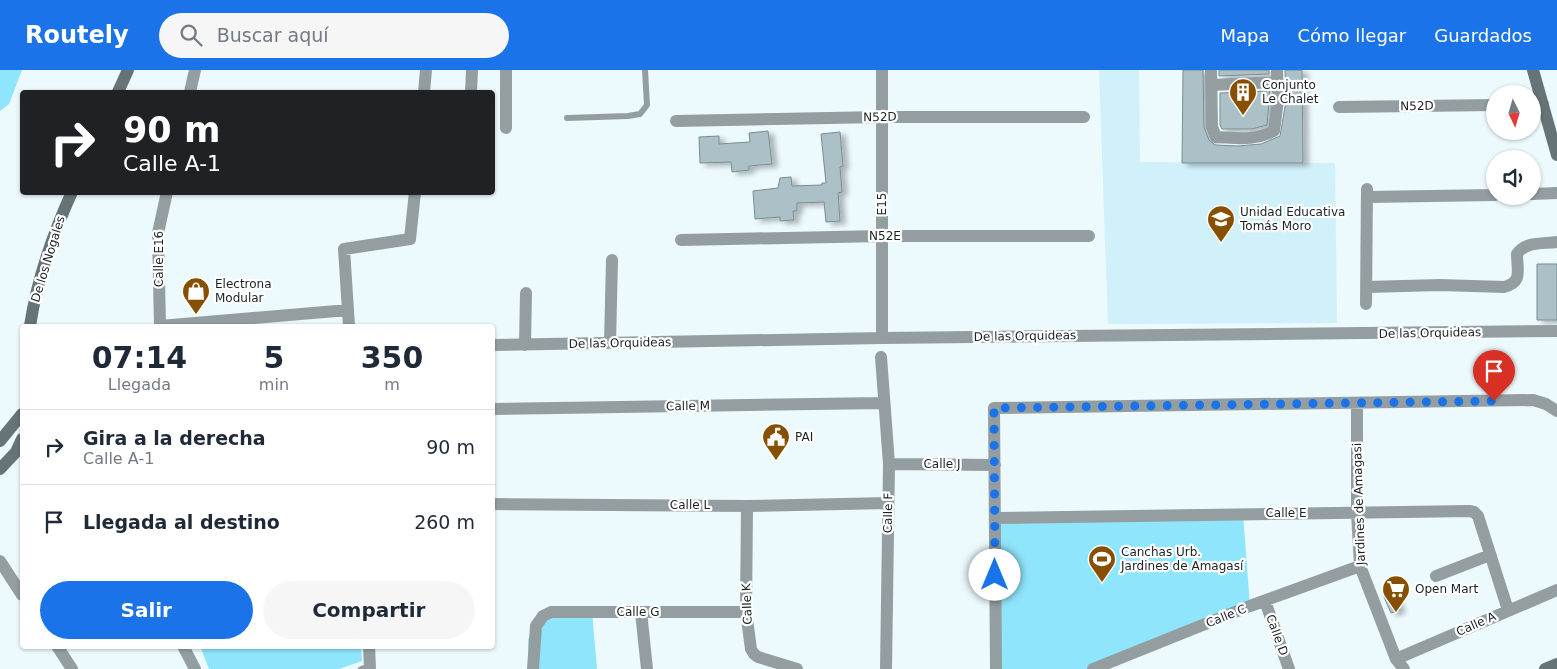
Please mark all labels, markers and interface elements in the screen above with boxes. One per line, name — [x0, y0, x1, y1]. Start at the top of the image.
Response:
search box — [159, 13, 509, 58]
text: Routely — [25, 21, 129, 49]
icon: search — [177, 21, 205, 49]
text: Buscar aquí — [217, 24, 329, 46]
text: Mapa — [1220, 25, 1269, 46]
text: Cómo llegar — [1297, 25, 1406, 46]
text: Guardados — [1434, 25, 1532, 46]
building icon: Conjunto Le Chalet — [1228, 77, 1258, 116]
place label: Conjunto Le Chalet — [1262, 78, 1319, 106]
north arrow — [1486, 85, 1541, 140]
map controls — [1486, 85, 1541, 205]
street label: N52D — [1400, 99, 1434, 113]
icon: right — [40, 110, 105, 175]
text: 90 m — [123, 110, 220, 150]
street label: N52D — [863, 110, 897, 124]
button: sound — [1486, 150, 1541, 205]
text: Calle A-1 — [123, 151, 221, 176]
street label: E15 — [875, 193, 889, 215]
school or university icon: Unidad Educativa Tomás Moro — [1206, 204, 1236, 243]
place label: Unidad Educativa Tomás Moro — [1239, 205, 1345, 233]
street label: De los Nogales — [28, 214, 68, 304]
street label: N52E — [869, 229, 901, 243]
street label: Calle E16 — [152, 231, 166, 287]
shop icon: Electrona Modular — [181, 276, 211, 315]
place label: Electrona Modular — [215, 277, 272, 305]
street label: De las Orquideas — [1379, 325, 1481, 341]
street label: De las Orquideas — [974, 328, 1076, 344]
street label: De las Orquideas — [569, 335, 671, 351]
text: 07:14 — [92, 340, 187, 375]
text: 5 — [263, 340, 284, 375]
text: 350 — [361, 340, 423, 375]
pin — [1473, 350, 1515, 401]
icon: arrive — [1480, 357, 1508, 385]
text: Llegada — [108, 375, 171, 394]
text: min — [259, 375, 289, 394]
text: m — [384, 375, 400, 394]
street label: Calle M — [666, 399, 710, 413]
public building icon: PAI — [761, 422, 791, 461]
text: Gira a la derecha — [83, 427, 266, 449]
place label: PAI — [795, 430, 813, 444]
icon: right — [40, 433, 68, 461]
text: 90 m — [426, 436, 475, 458]
street label: Jardines de Amagasi — [1350, 443, 1368, 566]
text: Calle A-1 — [83, 449, 154, 468]
street label: Calle J — [923, 457, 961, 471]
street label: Calle F — [881, 493, 895, 533]
street label: Calle L — [670, 498, 710, 512]
street label: Calle E — [1265, 506, 1307, 520]
icon: arrive — [40, 508, 68, 536]
text: Llegada al destino — [83, 511, 280, 533]
text: 260 m — [414, 511, 475, 533]
sports icon: Canchas Urb. Jardines de Amagasí — [1087, 544, 1117, 583]
place label: Canchas Urb. Jardines de Amagasí — [1120, 545, 1244, 573]
position arrow — [968, 548, 1020, 600]
supermarket icon: Open Mart — [1381, 574, 1411, 613]
button: Salir — [40, 581, 253, 639]
button: Compartir — [263, 581, 475, 639]
street label: Calle K — [739, 582, 755, 625]
place label: Open Mart — [1415, 582, 1479, 596]
street label: Calle C — [1204, 602, 1248, 630]
street label: Calle G — [617, 605, 659, 619]
street label: Calle A — [1454, 609, 1499, 639]
street label: Calle D — [1263, 612, 1291, 658]

